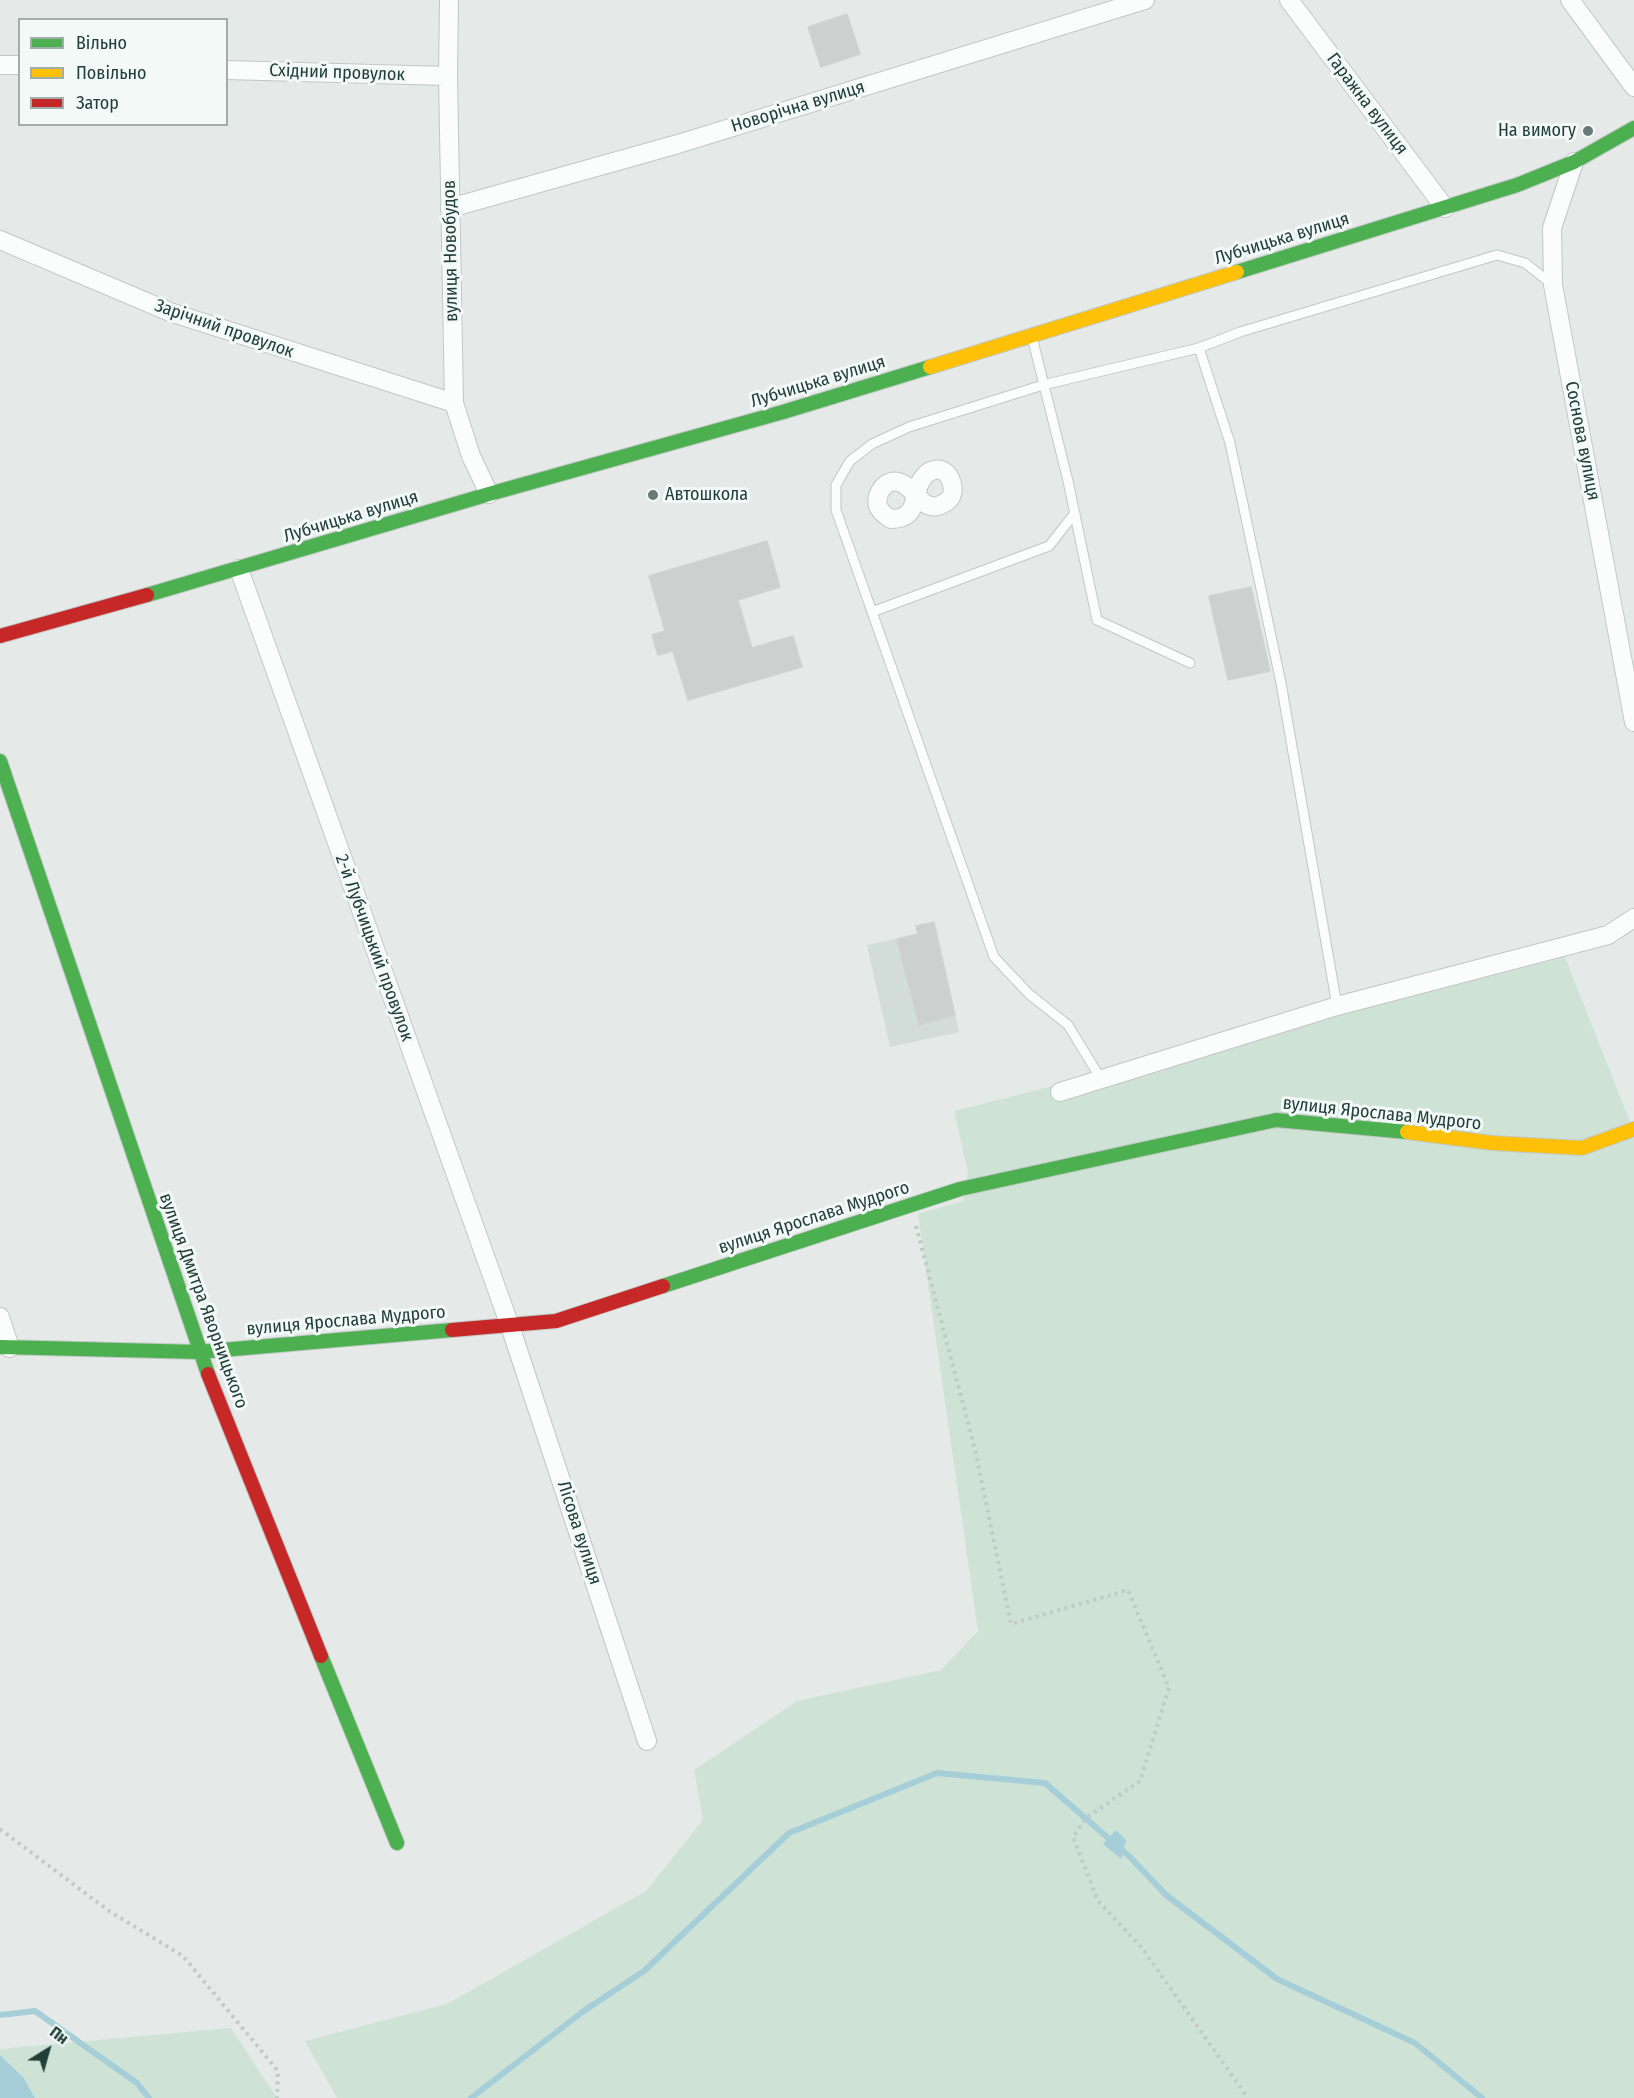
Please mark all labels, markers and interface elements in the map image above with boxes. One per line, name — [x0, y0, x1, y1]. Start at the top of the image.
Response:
legend — [18, 18, 228, 126]
text: Вільно — [76, 32, 127, 54]
street label: Гаражна вулиця — [1322, 49, 1412, 159]
street label: Східний провулок — [269, 60, 405, 86]
text: Повільно — [76, 62, 147, 84]
street label: Новорічна вулиця — [729, 76, 867, 138]
text: Затор — [76, 92, 119, 114]
place label: На вимогу — [1498, 120, 1576, 142]
marker: На вимогу — [1581, 124, 1595, 138]
street label: вулиця Новобудов — [439, 180, 463, 322]
street label: Лубчицька вулиця — [1212, 208, 1352, 270]
street label: Зарічний провулок — [152, 295, 296, 363]
street label: Лубчицька вулиця — [748, 351, 888, 413]
street label: Соснова вулиця — [1560, 380, 1604, 502]
place label: Автошкола — [665, 484, 748, 506]
street label: Лубчицька вулиця — [281, 486, 421, 548]
marker: Автошкола — [646, 488, 660, 502]
street label: 2-й Лубчицький провулок — [330, 852, 418, 1044]
street label: вулиця Ярослава Мудрого — [1282, 1093, 1482, 1135]
street label: вулиця Ярослава Мудрого — [716, 1177, 912, 1259]
street label: вулиця Дмитра Яворницького — [154, 1190, 252, 1412]
street label: вулиця Ярослава Мудрого — [246, 1302, 446, 1340]
street label: Лісова вулиця — [552, 1478, 606, 1588]
north arrow — [18, 2020, 78, 2080]
text: Пн — [46, 2022, 72, 2048]

